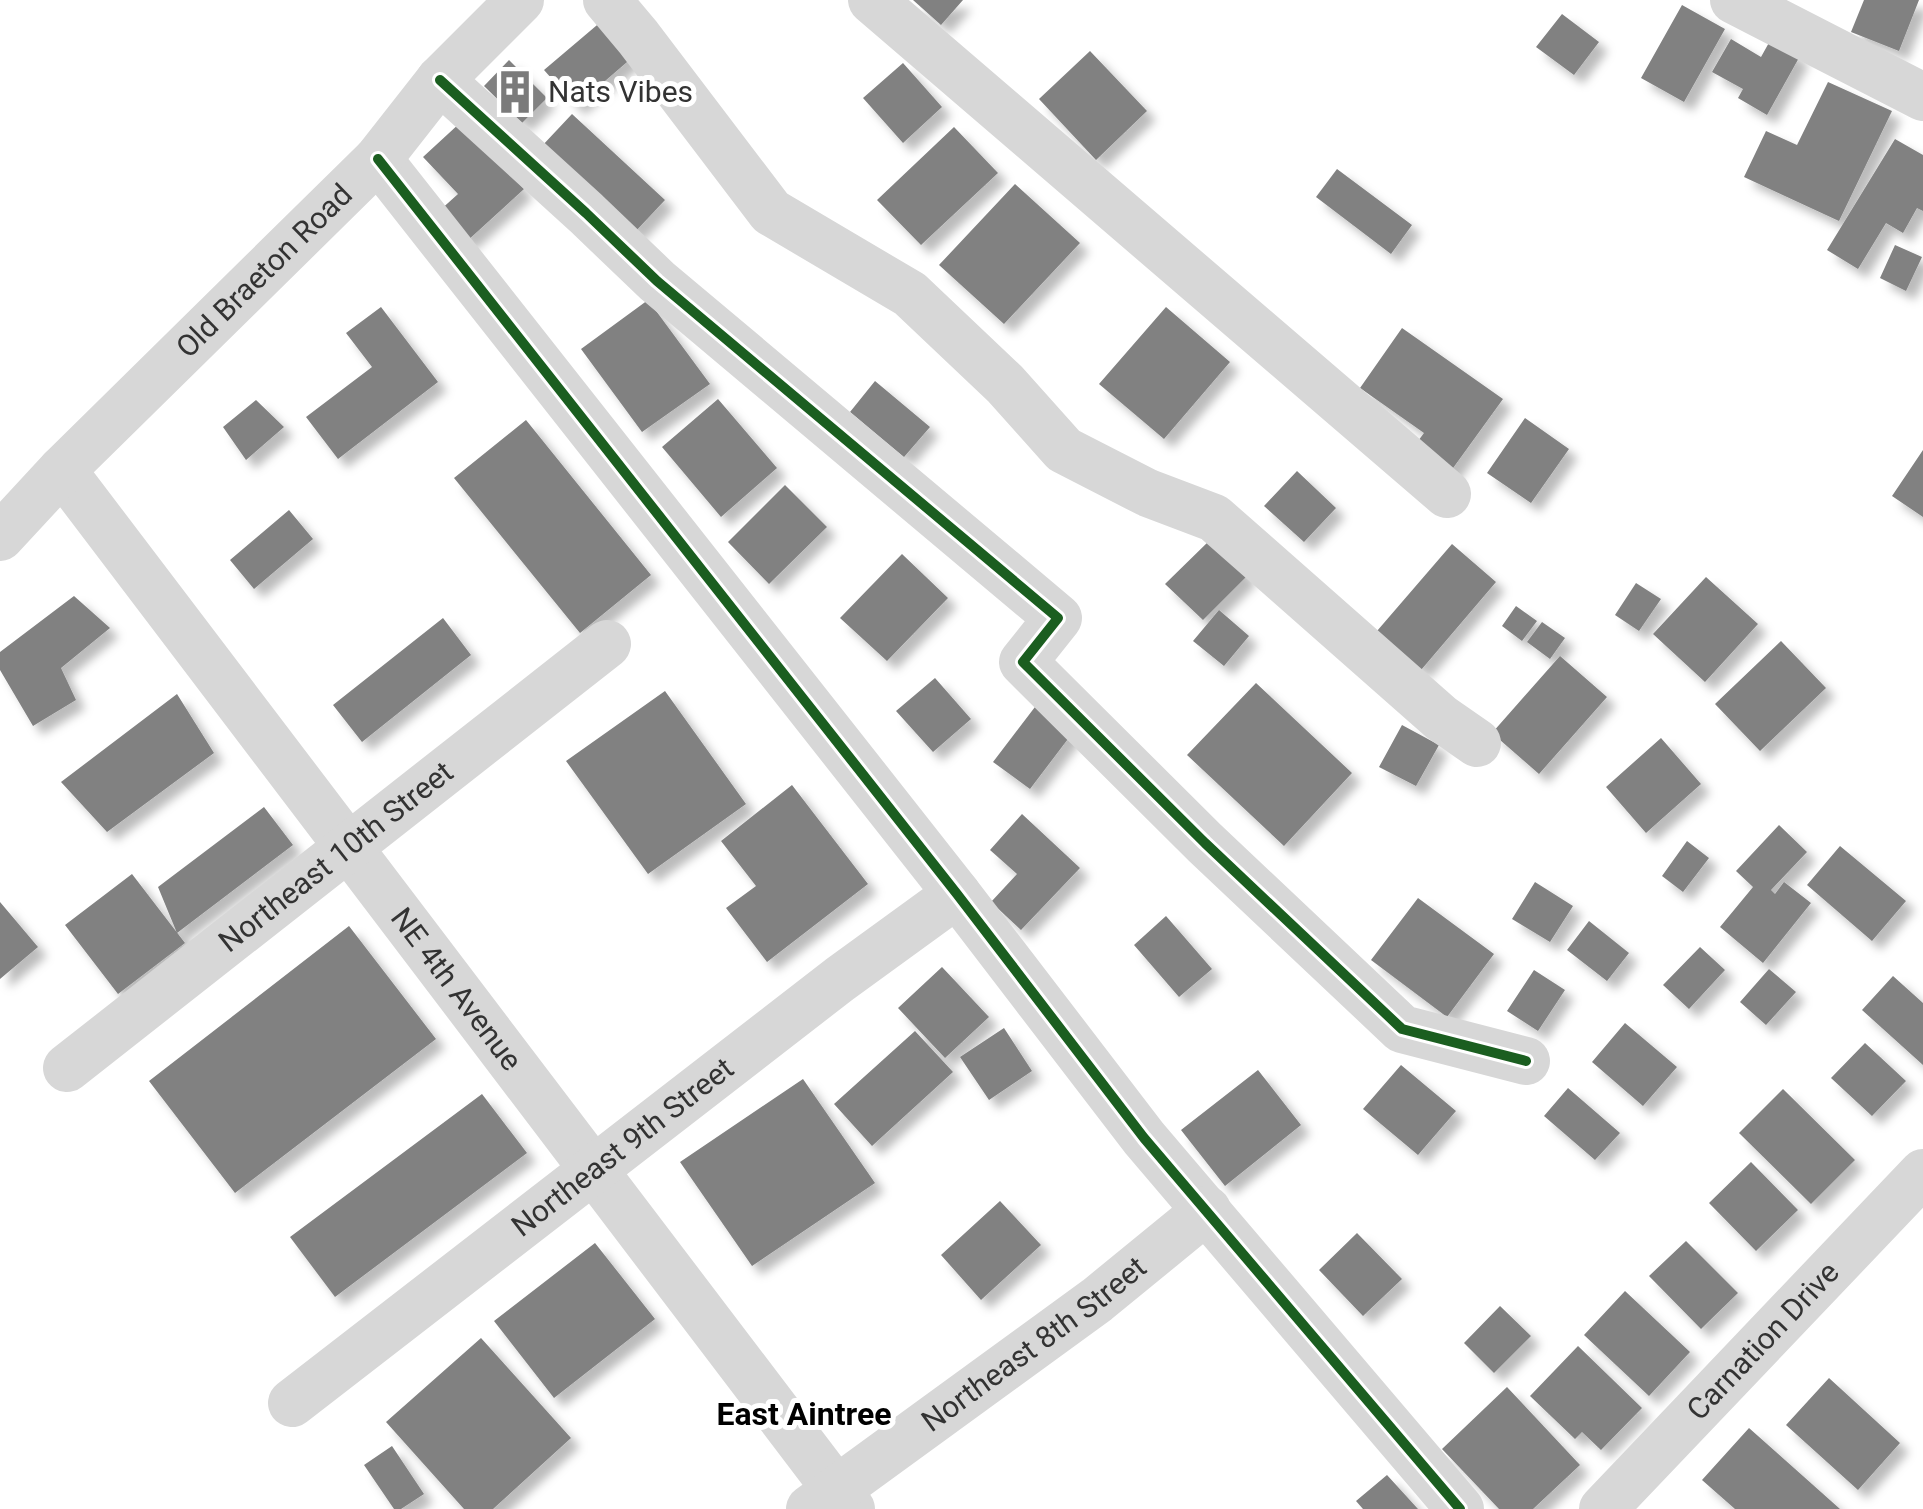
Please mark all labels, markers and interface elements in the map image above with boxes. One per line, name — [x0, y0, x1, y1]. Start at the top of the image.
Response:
building icon: Nats Vibes — [491, 68, 539, 116]
place label: Nats Vibes — [548, 74, 693, 109]
street label: Old Braeton Road — [169, 177, 359, 365]
street label: Northeast 10th Street — [212, 754, 460, 959]
street label: NE 4th Avenue — [384, 901, 530, 1077]
street label: Northeast 9th Street — [505, 1050, 740, 1243]
street label: Northeast 8th Street — [915, 1249, 1153, 1439]
street label: Carnation Drive — [1679, 1254, 1846, 1427]
district label: East Aintree — [716, 1395, 892, 1433]

